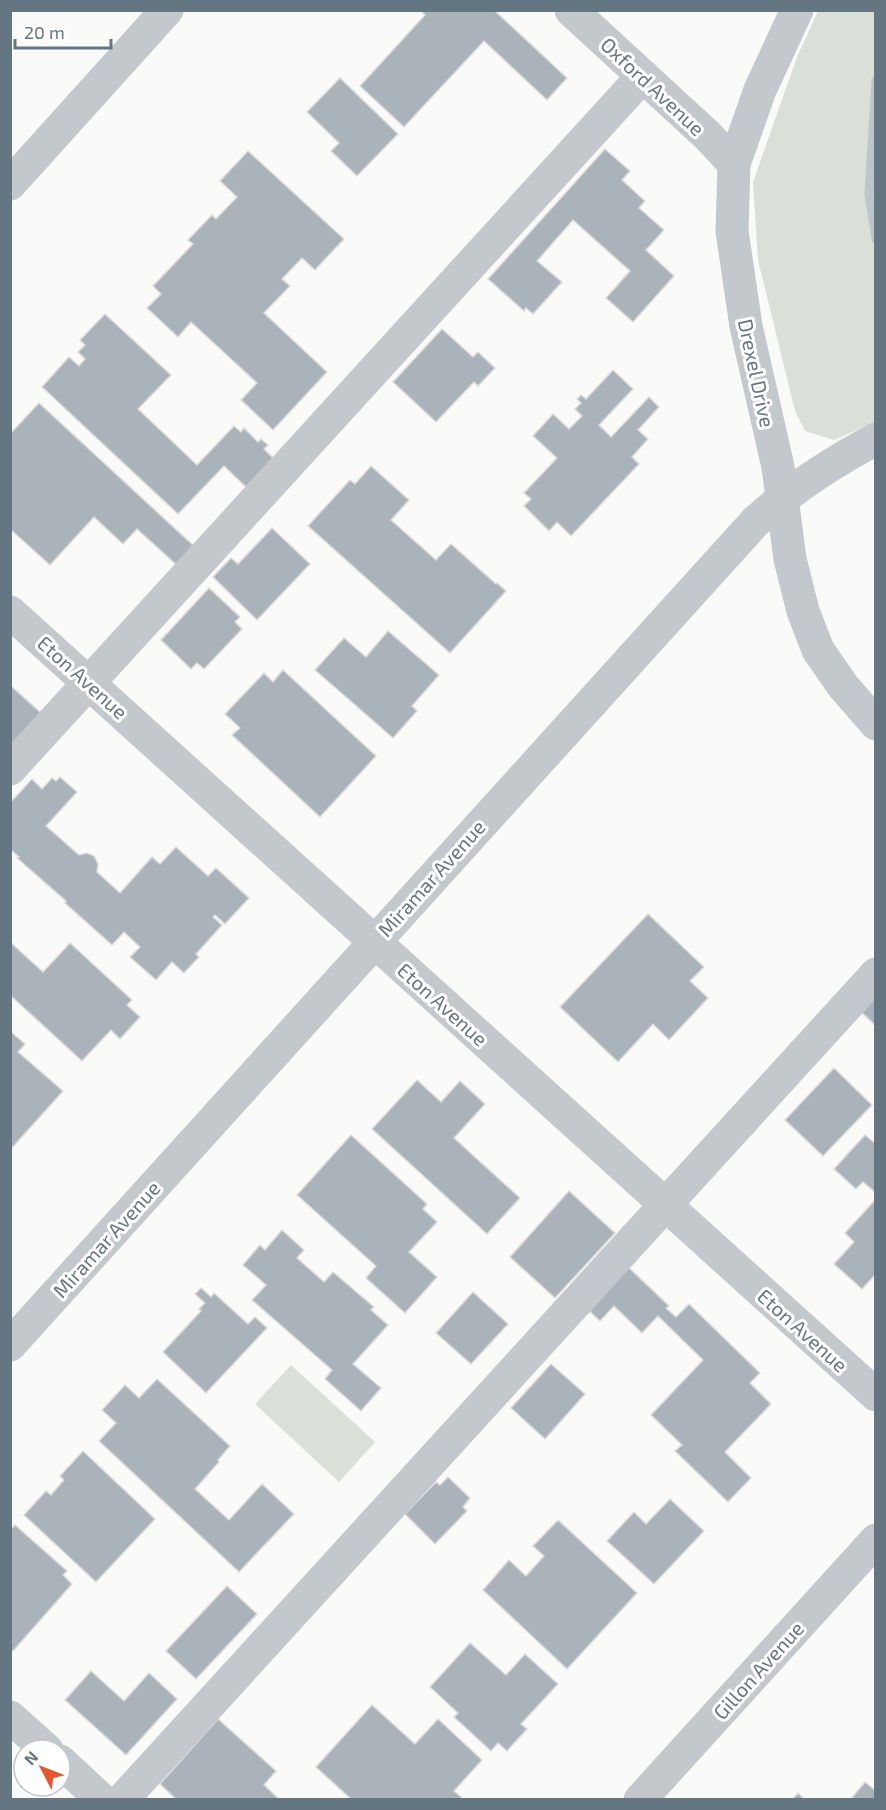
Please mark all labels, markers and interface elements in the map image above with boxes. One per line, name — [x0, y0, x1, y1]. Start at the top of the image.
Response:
scale bar — [15, 12, 111, 50]
text: 20 m — [24, 21, 65, 43]
street label: Oxford Avenue — [596, 32, 710, 140]
street label: Drexel Drive — [734, 317, 780, 429]
street label: Eton Avenue — [33, 630, 133, 724]
street label: Miramar Avenue — [372, 815, 490, 941]
street label: Eton Avenue — [393, 957, 493, 1051]
street label: Miramar Avenue — [47, 1176, 165, 1302]
street label: Eton Avenue — [753, 1283, 853, 1377]
street label: Gillon Avenue — [708, 1616, 808, 1724]
north arrow — [12, 1738, 72, 1798]
text: N — [20, 1747, 41, 1768]

